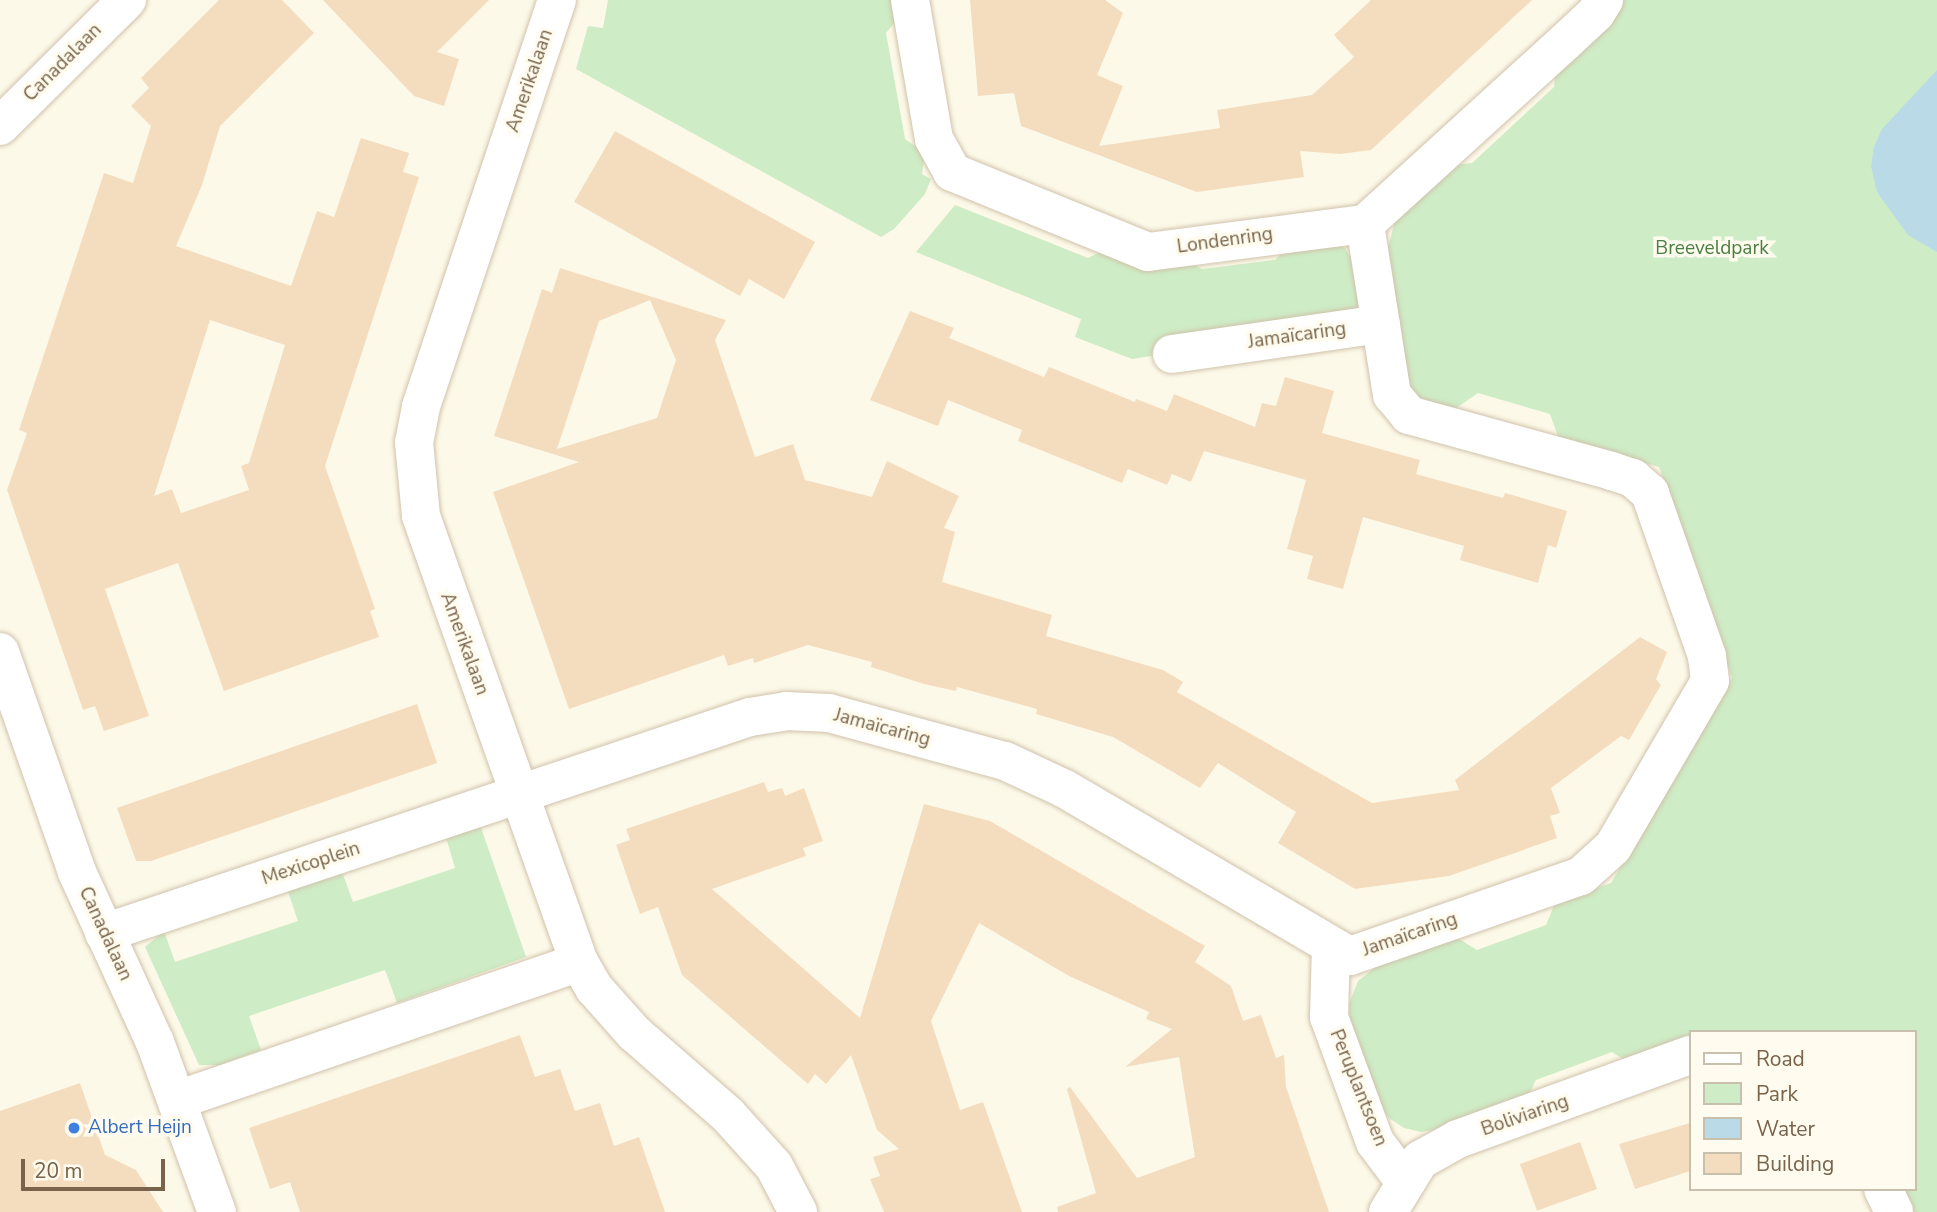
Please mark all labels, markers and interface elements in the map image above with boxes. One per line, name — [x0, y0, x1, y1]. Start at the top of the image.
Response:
street label: Canadalaan — [19, 19, 107, 107]
street label: Amerikalaan — [502, 26, 558, 136]
street label: Londenring — [1176, 223, 1274, 259]
park label: Breeveldpark — [1655, 238, 1769, 260]
street label: Jamaïcaring — [1246, 318, 1348, 354]
street label: Amerikalaan — [435, 590, 493, 698]
street label: Jamaïcaring — [831, 704, 933, 752]
street label: Mexicoplein — [259, 837, 363, 891]
street label: Canadalaan — [73, 883, 137, 985]
street label: Jamaïcaring — [1360, 908, 1460, 962]
street label: Peruplantsoen — [1324, 1026, 1392, 1150]
legend — [1688, 1030, 1916, 1191]
text: Road — [1756, 1045, 1805, 1073]
text: Park — [1756, 1080, 1798, 1108]
street label: Boliviaring — [1478, 1090, 1572, 1142]
text: Water — [1756, 1115, 1815, 1143]
place label: Albert Heijn — [88, 1117, 192, 1139]
marker: Albert Heijn — [66, 1120, 82, 1136]
scale bar — [24, 1146, 168, 1190]
text: Building — [1756, 1150, 1834, 1178]
text: 20 m — [34, 1157, 83, 1185]

